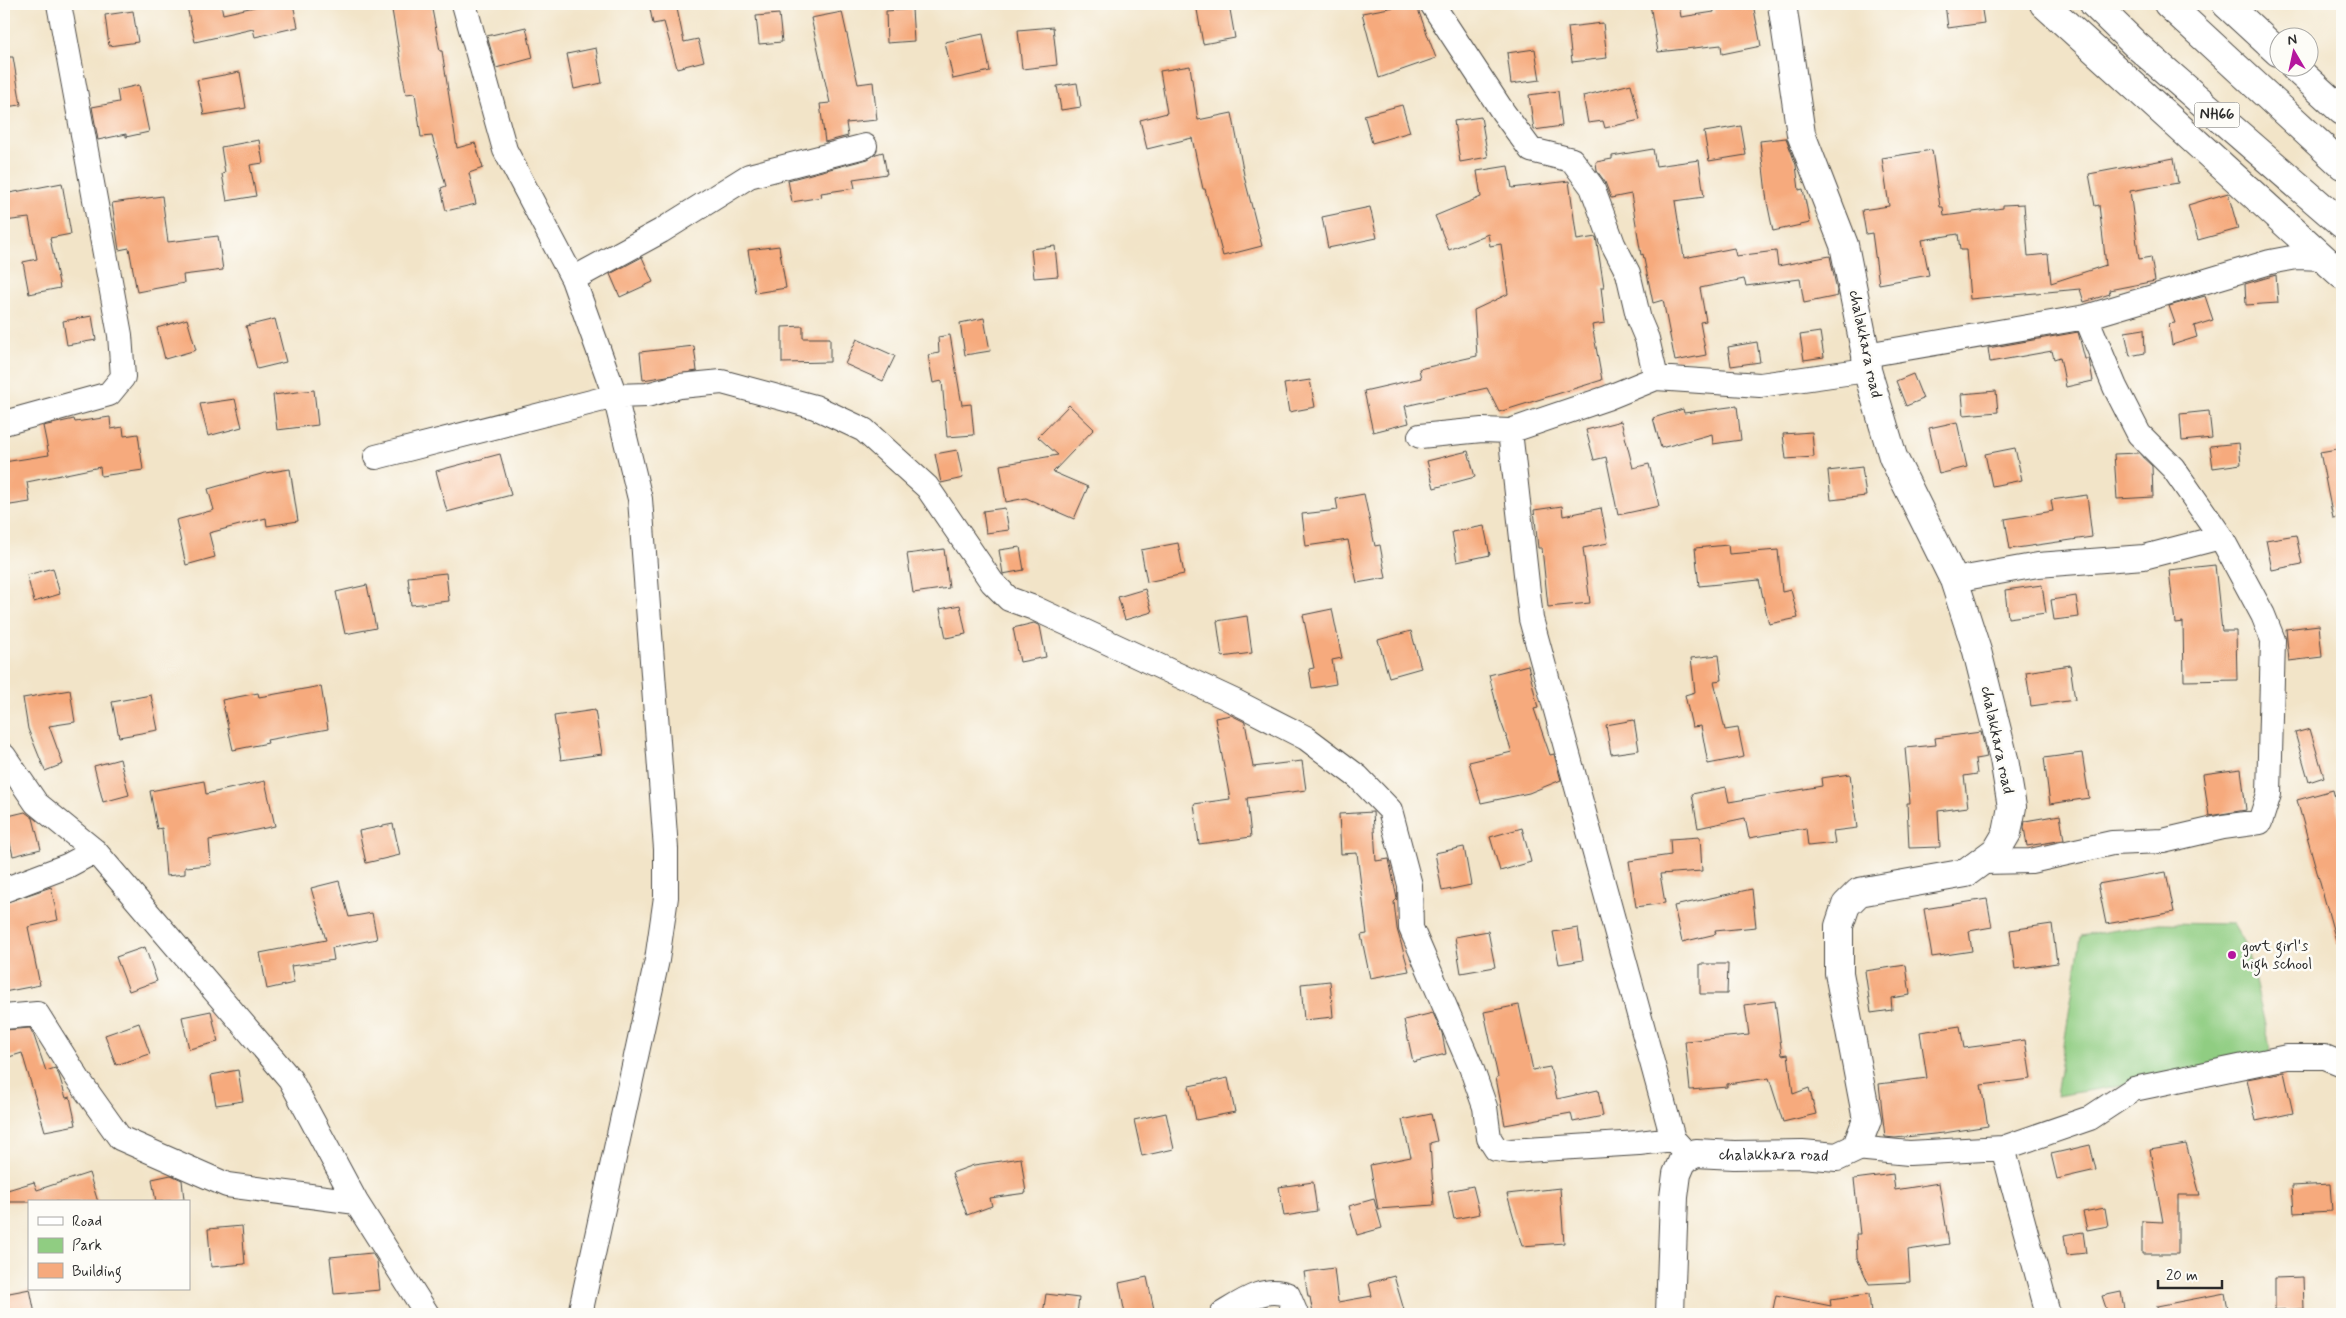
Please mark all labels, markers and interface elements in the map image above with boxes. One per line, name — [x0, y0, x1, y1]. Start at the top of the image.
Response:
north arrow — [2268, 28, 2318, 78]
text: N — [2286, 31, 2298, 50]
road number: NH66 — [2194, 102, 2240, 128]
street label: chalakkara road — [1843, 288, 1887, 400]
street label: chalakkara road — [1975, 684, 2019, 796]
place label: govt girl's high school — [2242, 936, 2312, 976]
marker: govt girl's high school — [2226, 949, 2238, 961]
street label: chalakkara road — [1718, 1143, 1829, 1167]
legend — [28, 1200, 190, 1290]
text: Road — [72, 1212, 102, 1232]
text: Park — [72, 1236, 102, 1256]
scale bar — [2158, 1258, 2222, 1290]
text: Building — [72, 1262, 122, 1283]
text: 20 m — [2166, 1266, 2198, 1286]

